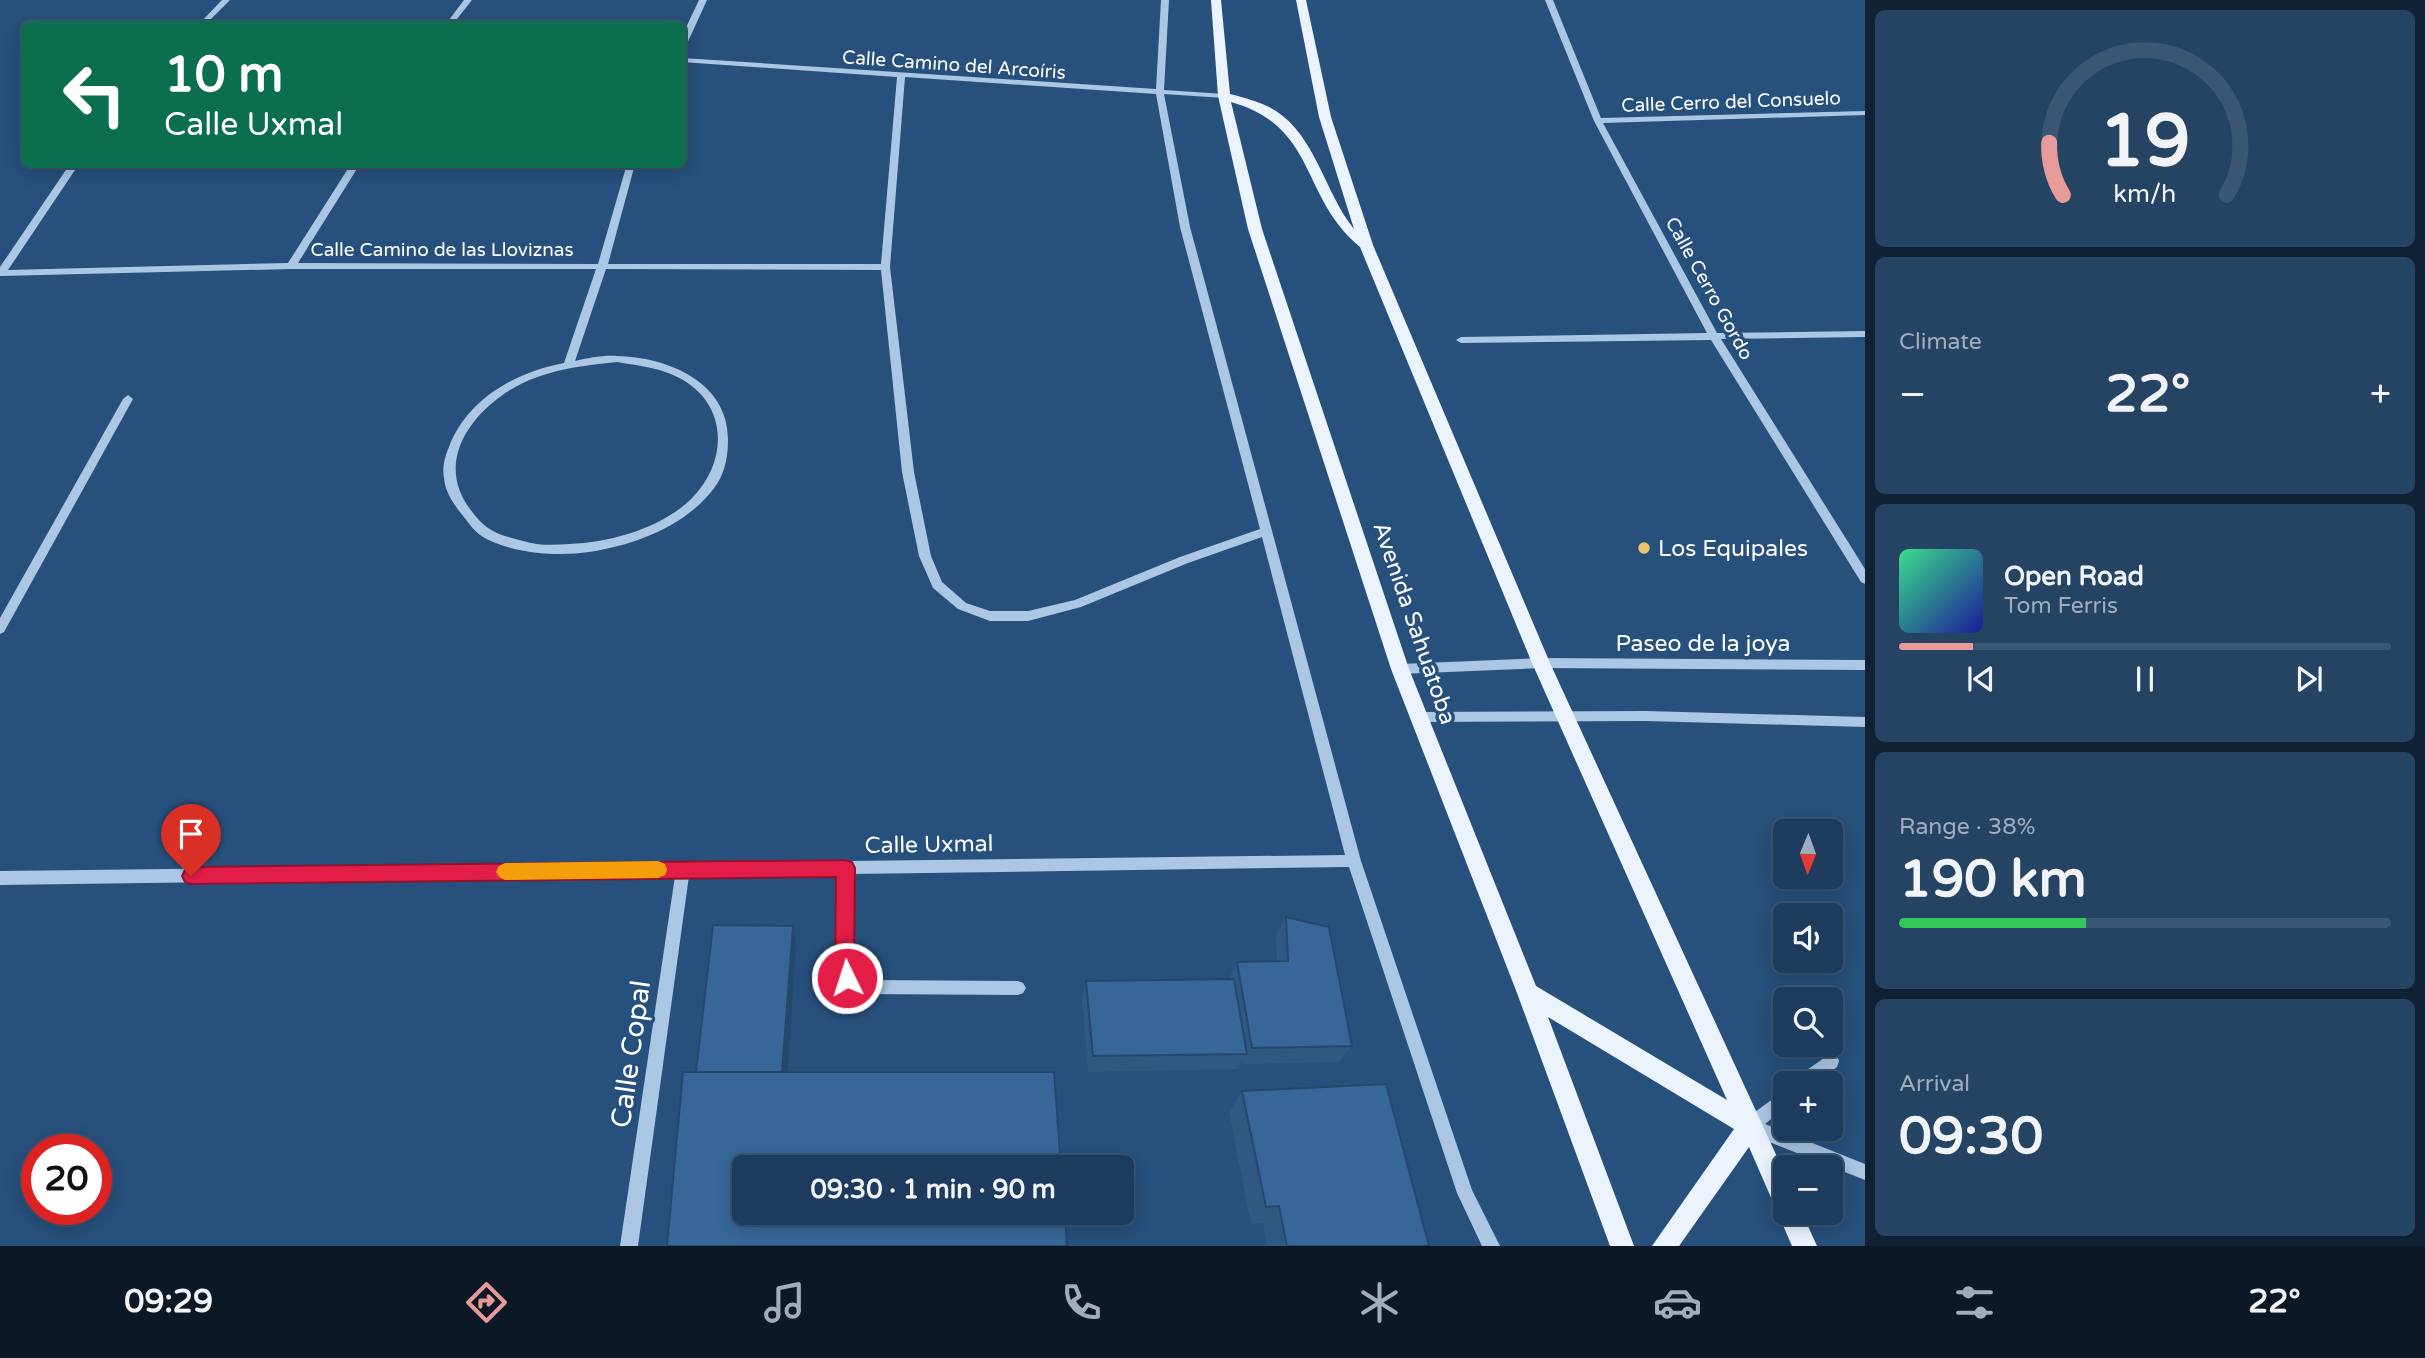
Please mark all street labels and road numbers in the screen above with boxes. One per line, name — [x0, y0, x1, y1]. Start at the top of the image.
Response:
street label: Calle Camino del Arcoíris — [841, 46, 1066, 84]
street label: Calle Cerro del Consuelo — [1621, 87, 1841, 117]
street label: Calle Cerro Gordo — [1661, 213, 1758, 364]
street label: Calle Camino de las Lloviznas — [310, 239, 574, 261]
street label: Avenida Sahuatoba — [1366, 518, 1462, 728]
street label: Paseo de la joya — [1616, 630, 1790, 658]
street label: Calle Uxmal — [864, 830, 994, 860]
street label: Calle Copal — [604, 978, 658, 1130]

